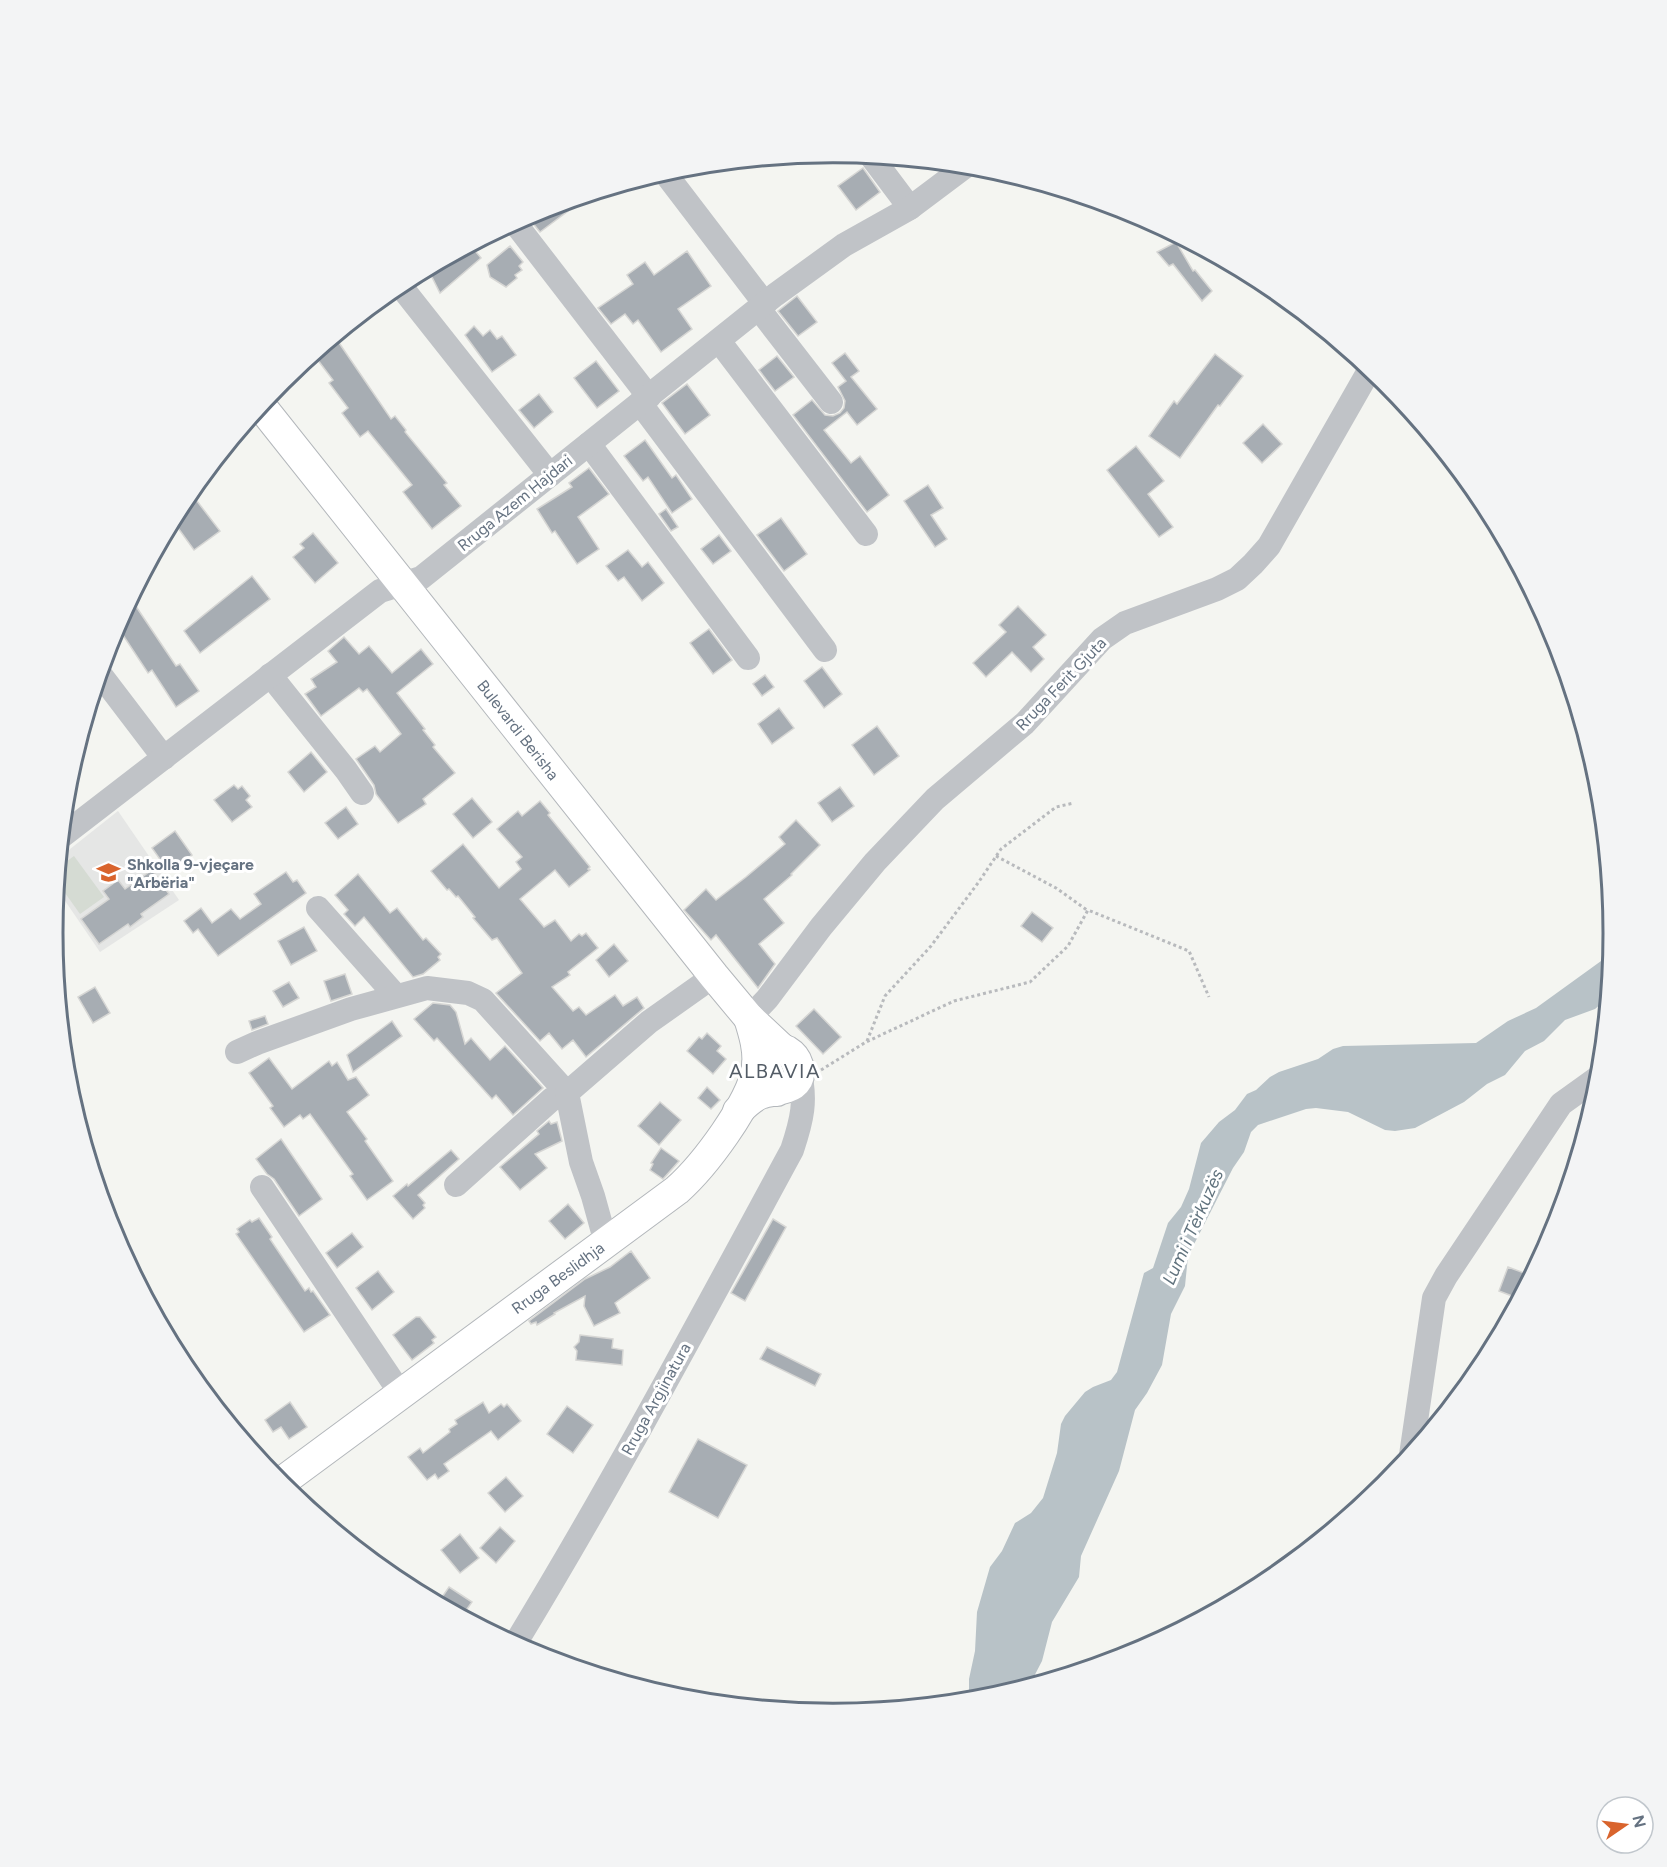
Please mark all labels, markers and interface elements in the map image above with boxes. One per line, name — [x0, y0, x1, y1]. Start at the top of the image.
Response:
street label: Rruga Azem Hajdari — [454, 451, 576, 555]
street label: Rruga Ferit Gjuta — [1012, 634, 1110, 734]
street label: Bulevardi Berisha — [473, 676, 563, 784]
place label: Shkolla 9-vjeçare "Arbëria" — [127, 855, 254, 892]
school or university icon: Shkolla 9-vjeçare "Arbëria" — [96, 860, 122, 886]
district label: ALBAVIA — [729, 1059, 821, 1083]
water label: Lumi i Tërkuzës — [1158, 1165, 1228, 1288]
street label: Rruga Beslidhja — [508, 1238, 608, 1318]
street label: Rruga Argjinatura — [617, 1340, 695, 1458]
north arrow — [1595, 1795, 1655, 1855]
text: N — [1628, 1813, 1650, 1830]

